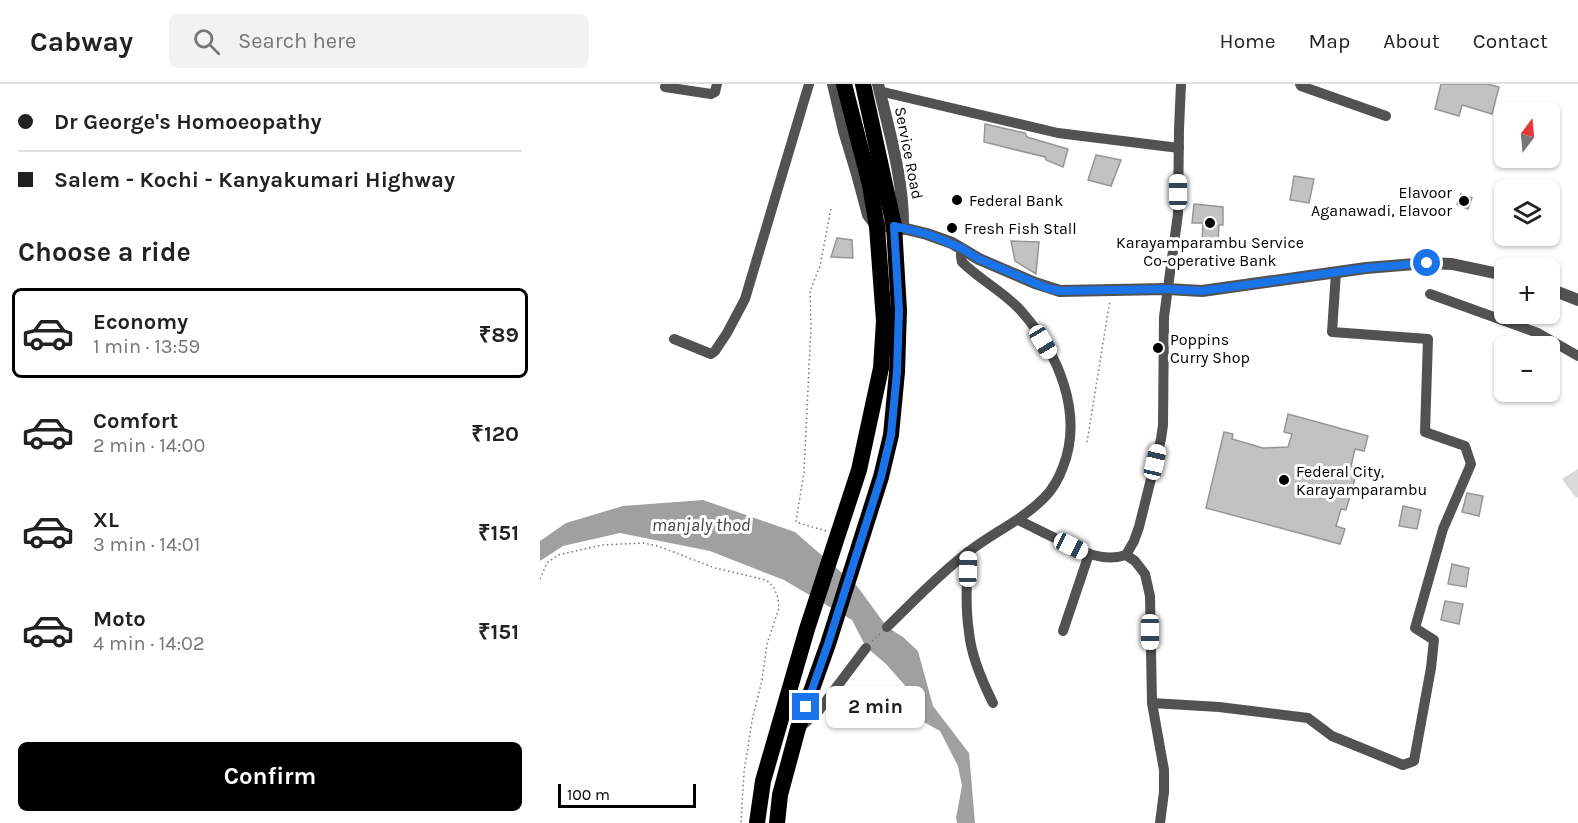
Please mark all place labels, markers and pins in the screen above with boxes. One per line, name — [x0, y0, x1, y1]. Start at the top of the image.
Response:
place label: Elavoor Aganawadi, Elavoor — [1311, 183, 1452, 220]
place label: Federal Bank — [969, 191, 1063, 210]
marker: Federal Bank — [950, 193, 964, 207]
marker: Elavoor Aganawadi, Elavoor — [1457, 194, 1471, 208]
marker: Karayamparambu Service Co-operative Bank — [1203, 216, 1217, 230]
place label: Fresh Fish Stall — [964, 219, 1077, 238]
marker: Fresh Fish Stall — [945, 221, 959, 235]
place label: Karayamparambu Service Co-operative Bank — [1116, 233, 1304, 270]
place label: Poppins Curry Shop — [1170, 330, 1250, 367]
marker: Poppins Curry Shop — [1151, 341, 1165, 355]
place label: Federal City, Karayamparambu — [1296, 462, 1427, 499]
marker: Federal City, Karayamparambu — [1277, 473, 1291, 487]

